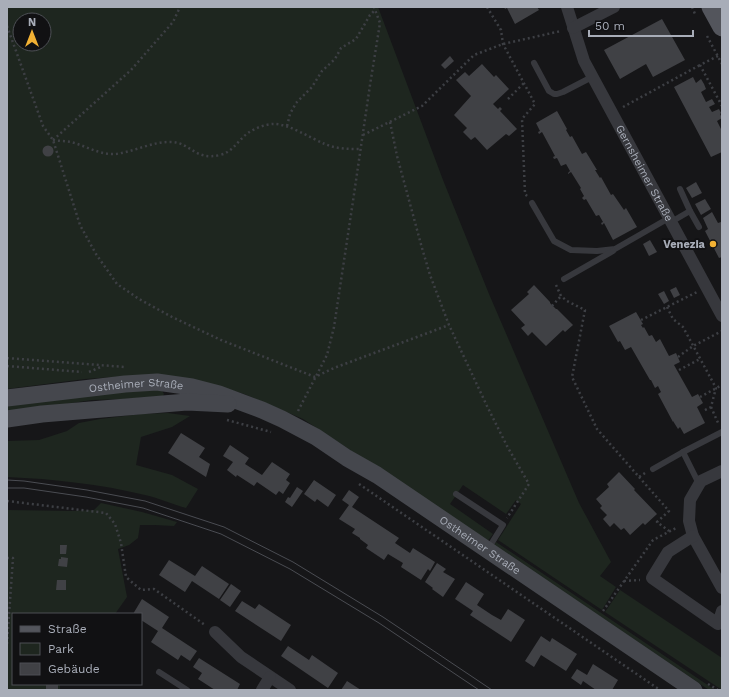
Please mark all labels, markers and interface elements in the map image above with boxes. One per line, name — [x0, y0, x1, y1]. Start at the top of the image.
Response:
north arrow — [12, 12, 52, 52]
scale bar — [589, 12, 693, 38]
text: N — [28, 16, 36, 29]
text: 50 m — [595, 19, 625, 33]
street label: Gernsheimer Straße — [613, 123, 676, 224]
place label: Venezia — [663, 238, 706, 251]
marker: Venezia — [708, 239, 718, 249]
street label: Ostheimer Straße — [88, 375, 184, 395]
street label: Ostheimer Straße — [437, 513, 523, 577]
legend — [12, 613, 142, 685]
text: Straße — [48, 622, 87, 636]
text: Park — [48, 642, 74, 656]
text: Gebäude — [48, 662, 100, 676]

